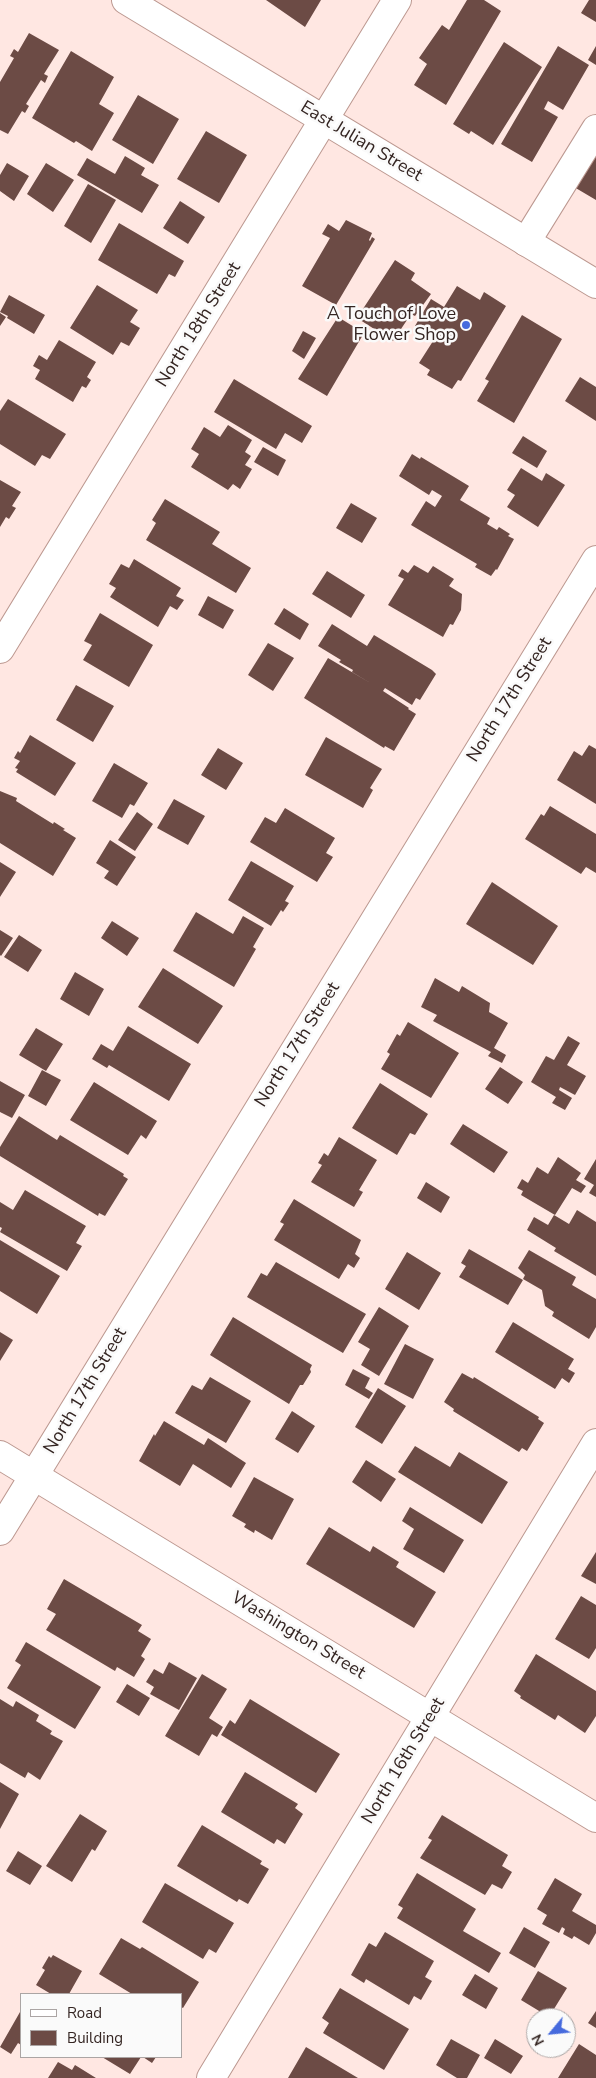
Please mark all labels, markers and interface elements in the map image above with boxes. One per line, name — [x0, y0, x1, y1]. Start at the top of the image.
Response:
street label: East Julian Street — [296, 97, 426, 187]
street label: North 18th Street — [152, 259, 246, 391]
place label: A Touch of Love Flower Shop — [327, 304, 456, 346]
marker: A Touch of Love Flower Shop — [460, 319, 472, 331]
street label: North 17th Street — [463, 634, 557, 766]
street label: North 17th Street — [251, 979, 345, 1111]
street label: North 17th Street — [40, 1324, 132, 1458]
street label: Washington Street — [227, 1588, 369, 1684]
street label: North 16th Street — [358, 1694, 450, 1828]
legend — [20, 1993, 182, 2058]
text: Road — [67, 2003, 102, 2023]
north arrow — [526, 2008, 576, 2058]
text: Building — [67, 2028, 123, 2048]
text: N — [527, 2031, 549, 2049]

